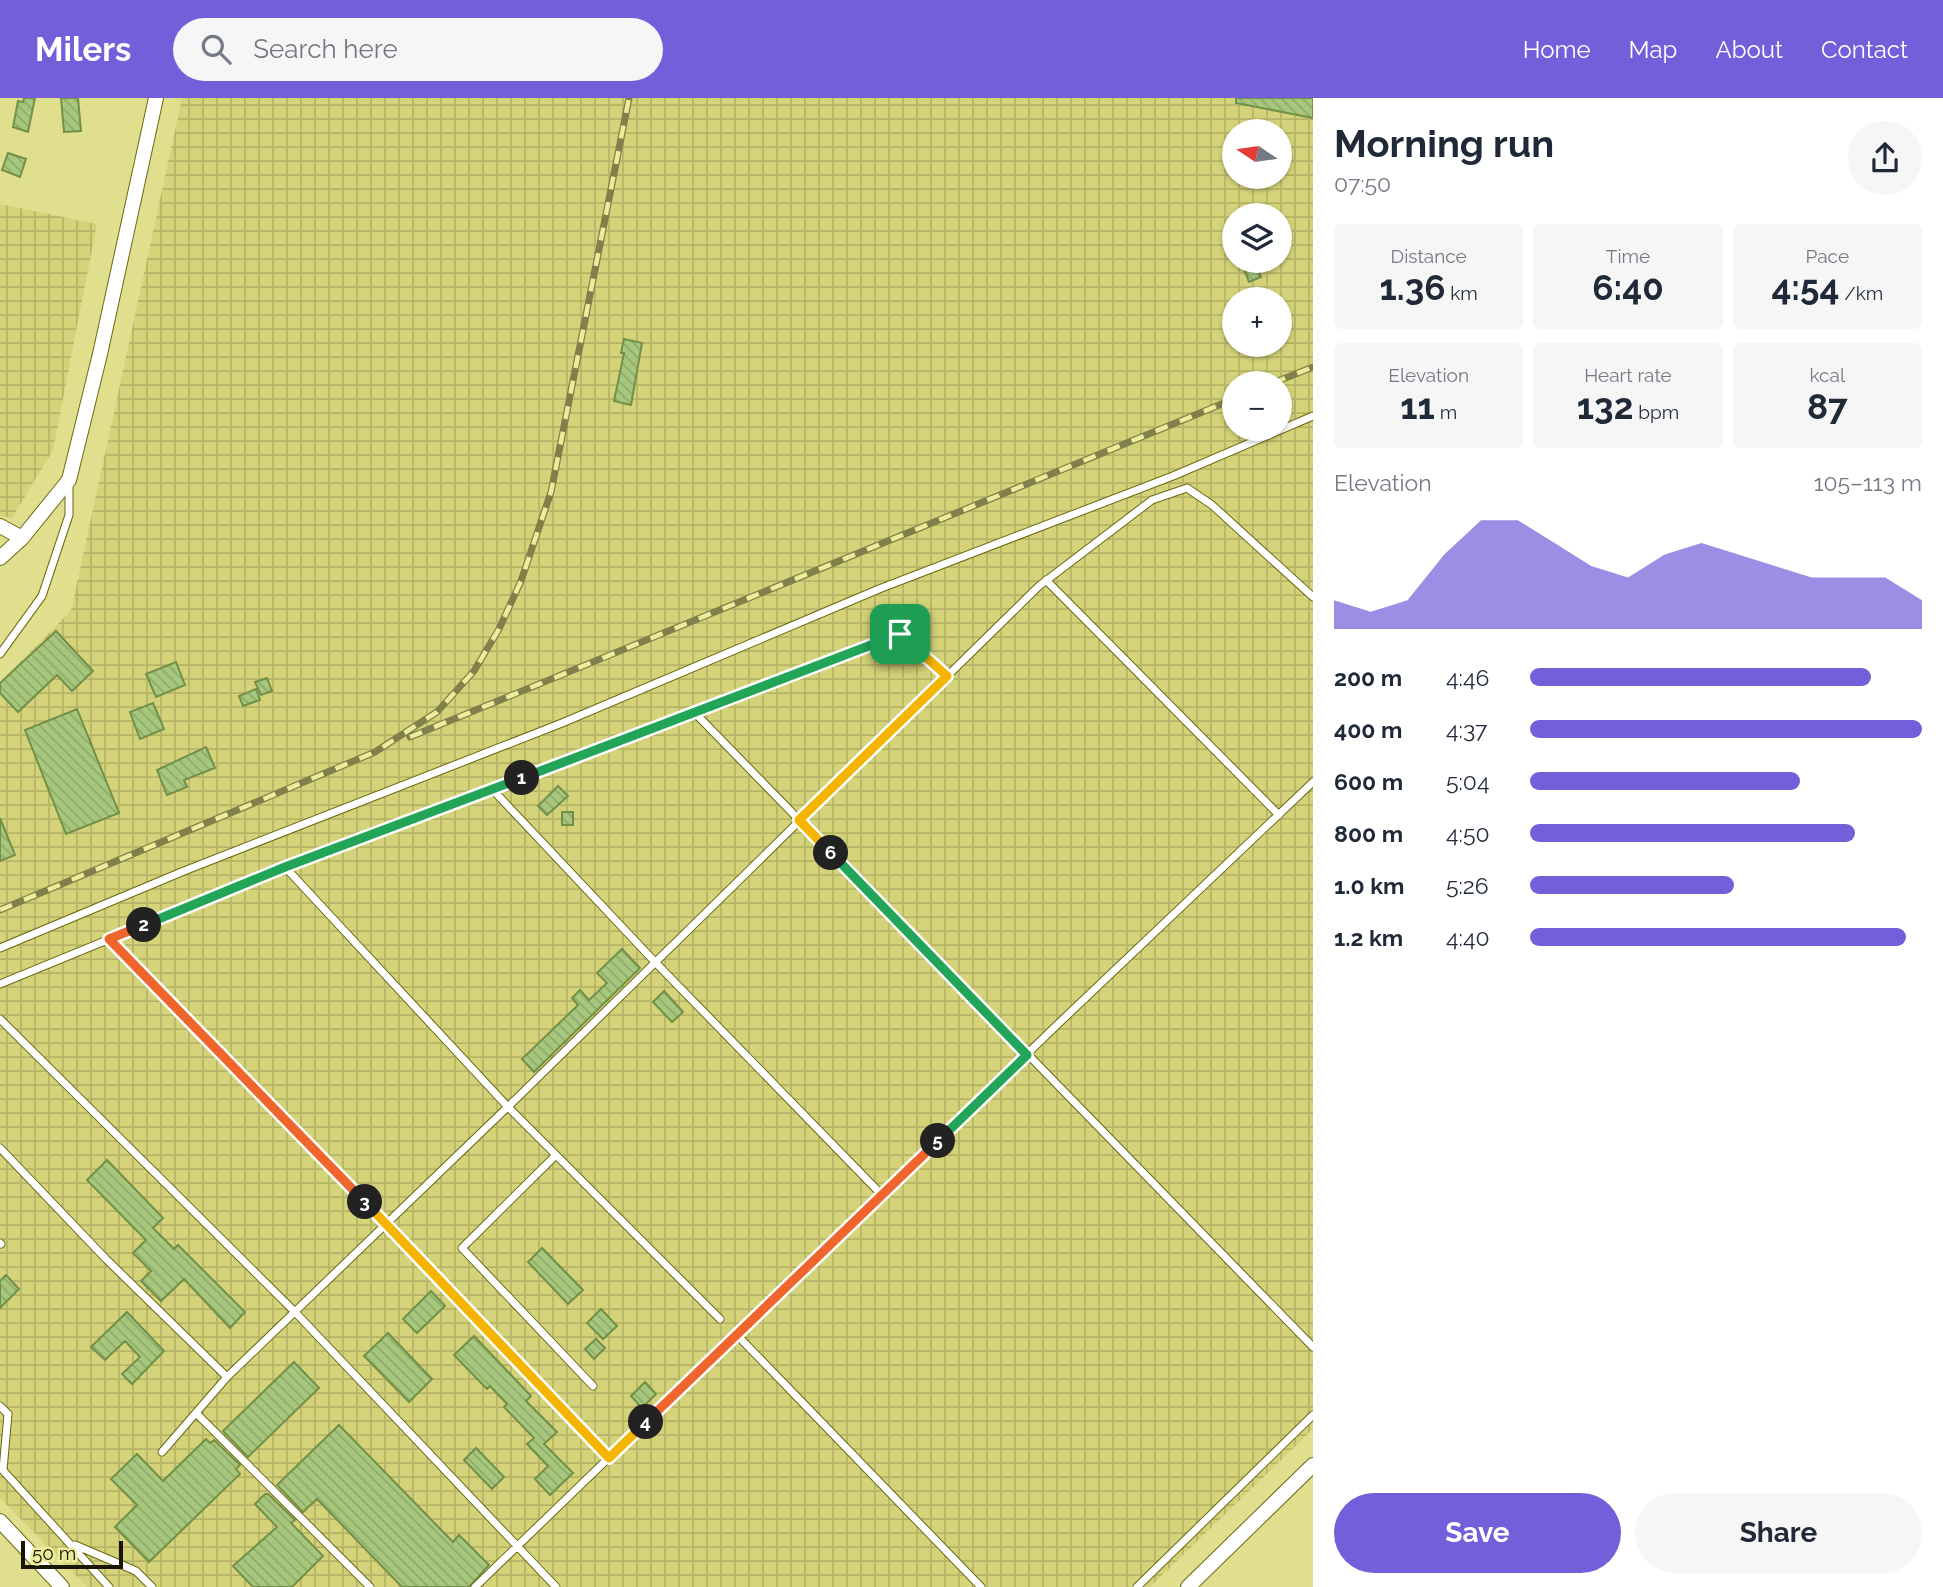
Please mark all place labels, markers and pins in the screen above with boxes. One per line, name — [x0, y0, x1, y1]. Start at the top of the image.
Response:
pin — [870, 604, 930, 664]
pin: 1 — [504, 760, 540, 796]
pin: 6 — [814, 836, 848, 870]
pin: 2 — [127, 908, 162, 942]
pin: 5 — [920, 1124, 956, 1158]
pin: 3 — [348, 1184, 382, 1220]
pin: 4 — [628, 1404, 664, 1440]

